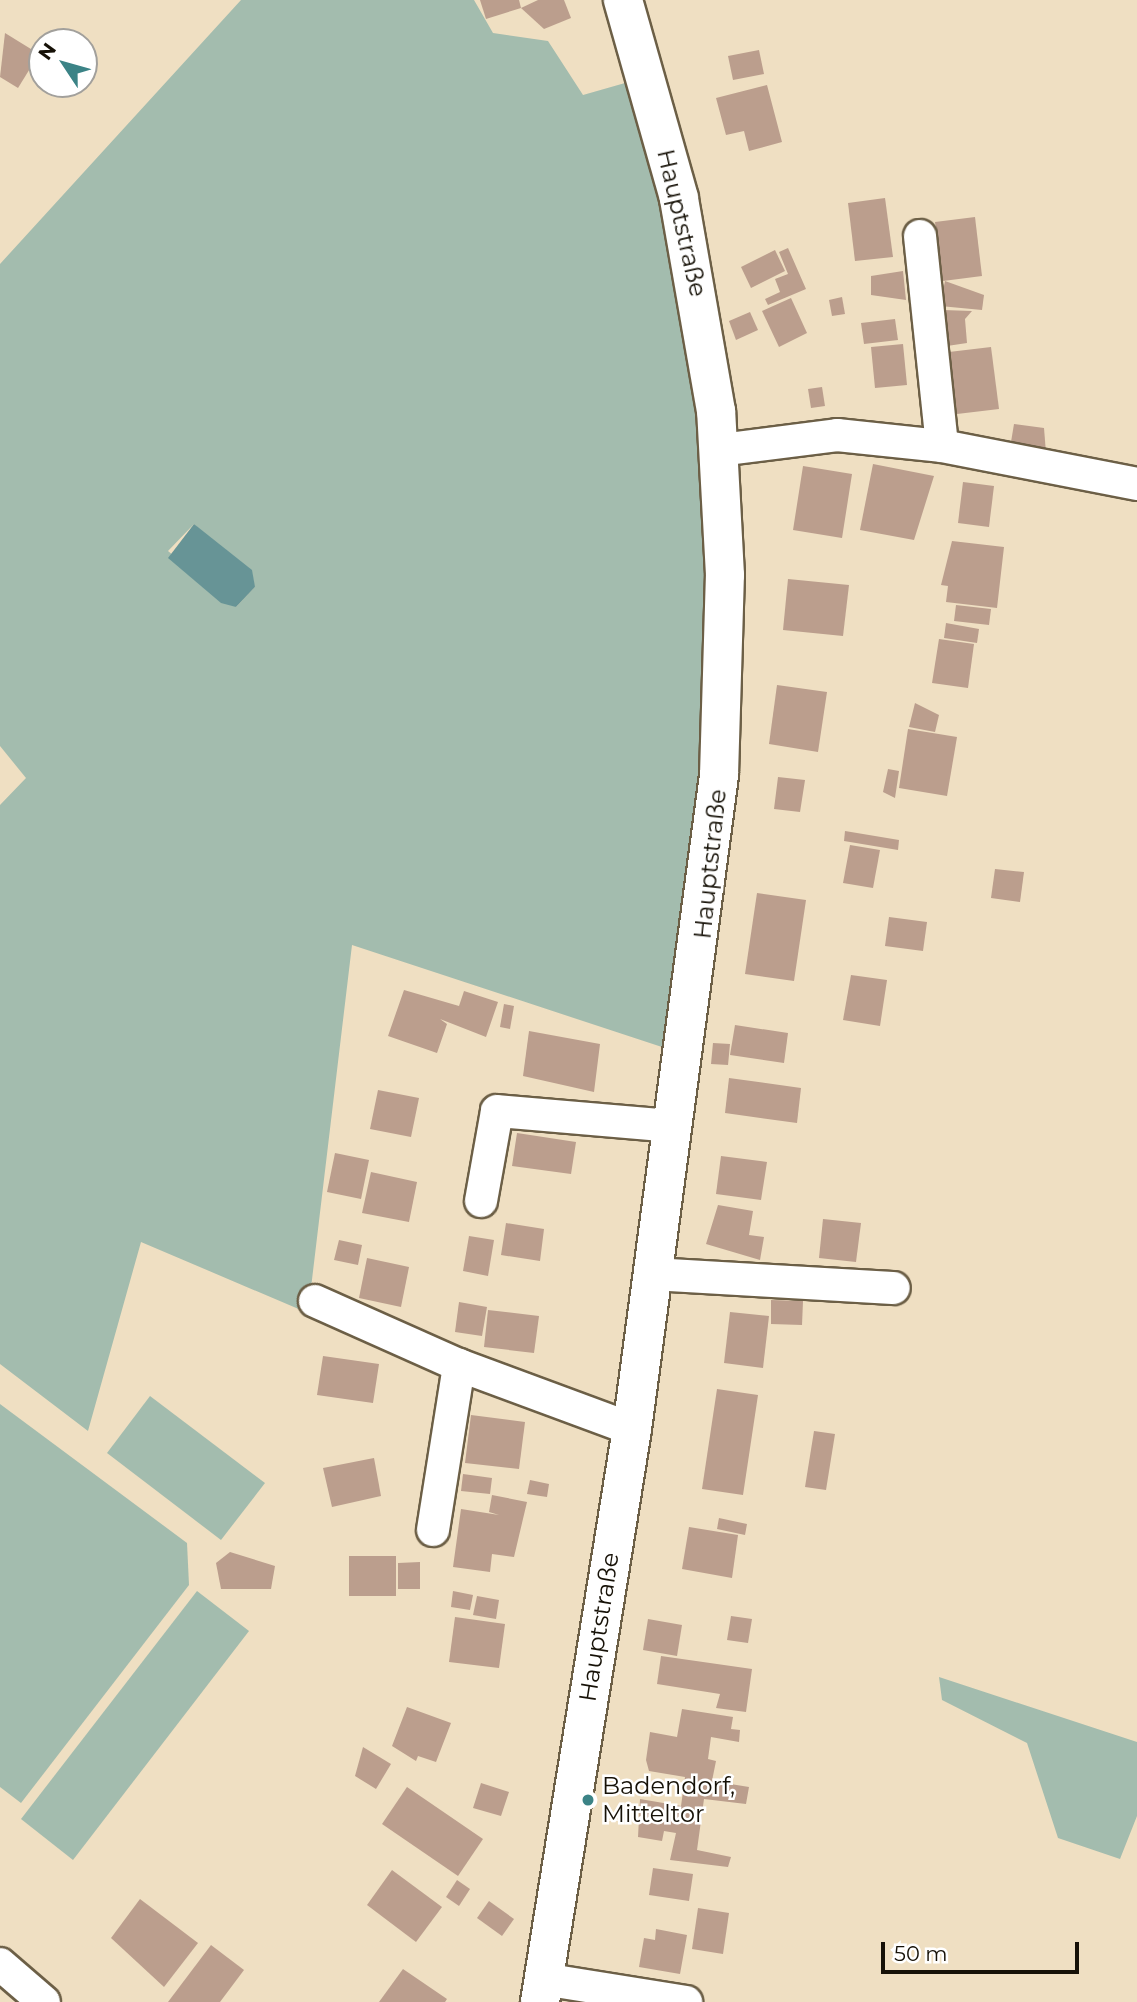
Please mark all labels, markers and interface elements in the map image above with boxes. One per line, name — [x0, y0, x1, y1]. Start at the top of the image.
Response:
north arrow — [28, 28, 98, 98]
text: N — [33, 39, 61, 65]
street label: Hauptstraße — [651, 146, 713, 300]
street label: Hauptstraße — [688, 788, 732, 940]
street label: Hauptstraße — [573, 1550, 625, 1704]
place label: Badendorf, Mitteltor — [602, 1772, 735, 1828]
marker: Badendorf, Mitteltor — [580, 1792, 596, 1808]
scale bar — [885, 1928, 1083, 1972]
text: 50 m — [894, 1941, 948, 1966]

